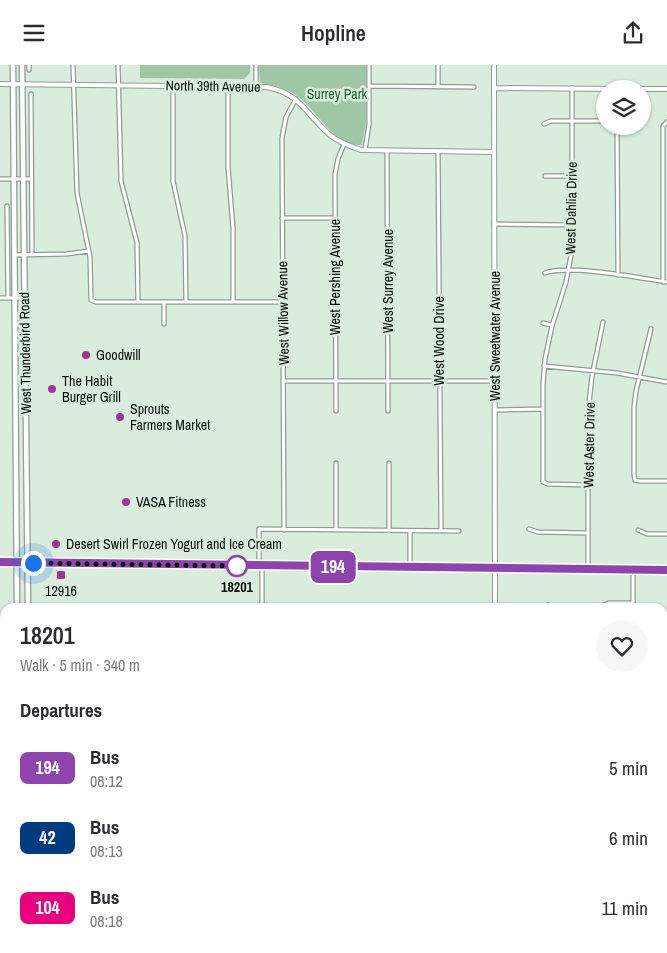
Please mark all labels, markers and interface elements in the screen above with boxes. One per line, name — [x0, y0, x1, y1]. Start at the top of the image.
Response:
text: Hopline — [301, 18, 366, 48]
icon: menu — [20, 19, 48, 47]
icon: share — [619, 19, 647, 47]
street label: North 39th Avenue — [165, 76, 261, 96]
map controls — [596, 80, 651, 135]
button: layers — [596, 80, 651, 135]
park label: Surrey Park — [307, 85, 368, 103]
street label: West Dahlia Drive — [561, 161, 581, 255]
street label: West Pershing Avenue — [326, 219, 344, 335]
street label: West Surrey Avenue — [379, 229, 397, 333]
street label: West Willow Avenue — [273, 261, 293, 365]
street label: West Sweetwater Avenue — [486, 271, 504, 401]
street label: West Thunderbird Road — [15, 292, 35, 414]
street label: West Wood Drive — [430, 296, 448, 386]
place label: Goodwill — [96, 346, 141, 364]
marker: Goodwill — [80, 349, 92, 361]
place label: The Habit Burger Grill — [62, 372, 121, 406]
marker: The Habit Burger Grill — [46, 383, 58, 395]
place label: Sprouts Farmers Market — [130, 400, 210, 434]
street label: West Aster Drive — [579, 402, 599, 488]
marker: Sprouts Farmers Market — [114, 411, 126, 423]
place label: VASA Fitness — [136, 493, 206, 511]
marker: VASA Fitness — [120, 496, 132, 508]
place label: Desert Swirl Frozen Yogurt and Ice Cream — [66, 535, 282, 553]
marker: Desert Swirl Frozen Yogurt and Ice Cream — [50, 538, 62, 550]
your location — [21, 551, 46, 576]
line badge: 194 — [304, 551, 362, 583]
text: 194 — [321, 554, 345, 579]
marker: 18201 — [226, 555, 248, 577]
marker: 12916 — [55, 569, 67, 581]
place label: 18201 — [221, 578, 254, 596]
place label: 12916 — [45, 582, 77, 600]
text: 18201 — [20, 619, 75, 651]
button: heart — [596, 620, 648, 672]
text: Walk · 5 min · 340 m — [20, 654, 140, 676]
text: Departures — [20, 697, 102, 723]
text: Bus — [90, 744, 119, 770]
text: 194 — [35, 755, 60, 780]
text: 5 min — [609, 755, 648, 781]
text: 08:12 — [90, 770, 123, 792]
text: Bus — [90, 814, 119, 840]
text: 42 — [39, 825, 56, 850]
text: 6 min — [609, 825, 648, 851]
text: 08:13 — [90, 840, 123, 862]
text: Bus — [90, 884, 119, 910]
text: 104 — [35, 895, 60, 920]
text: 11 min — [602, 895, 648, 921]
text: 08:18 — [90, 910, 123, 932]

